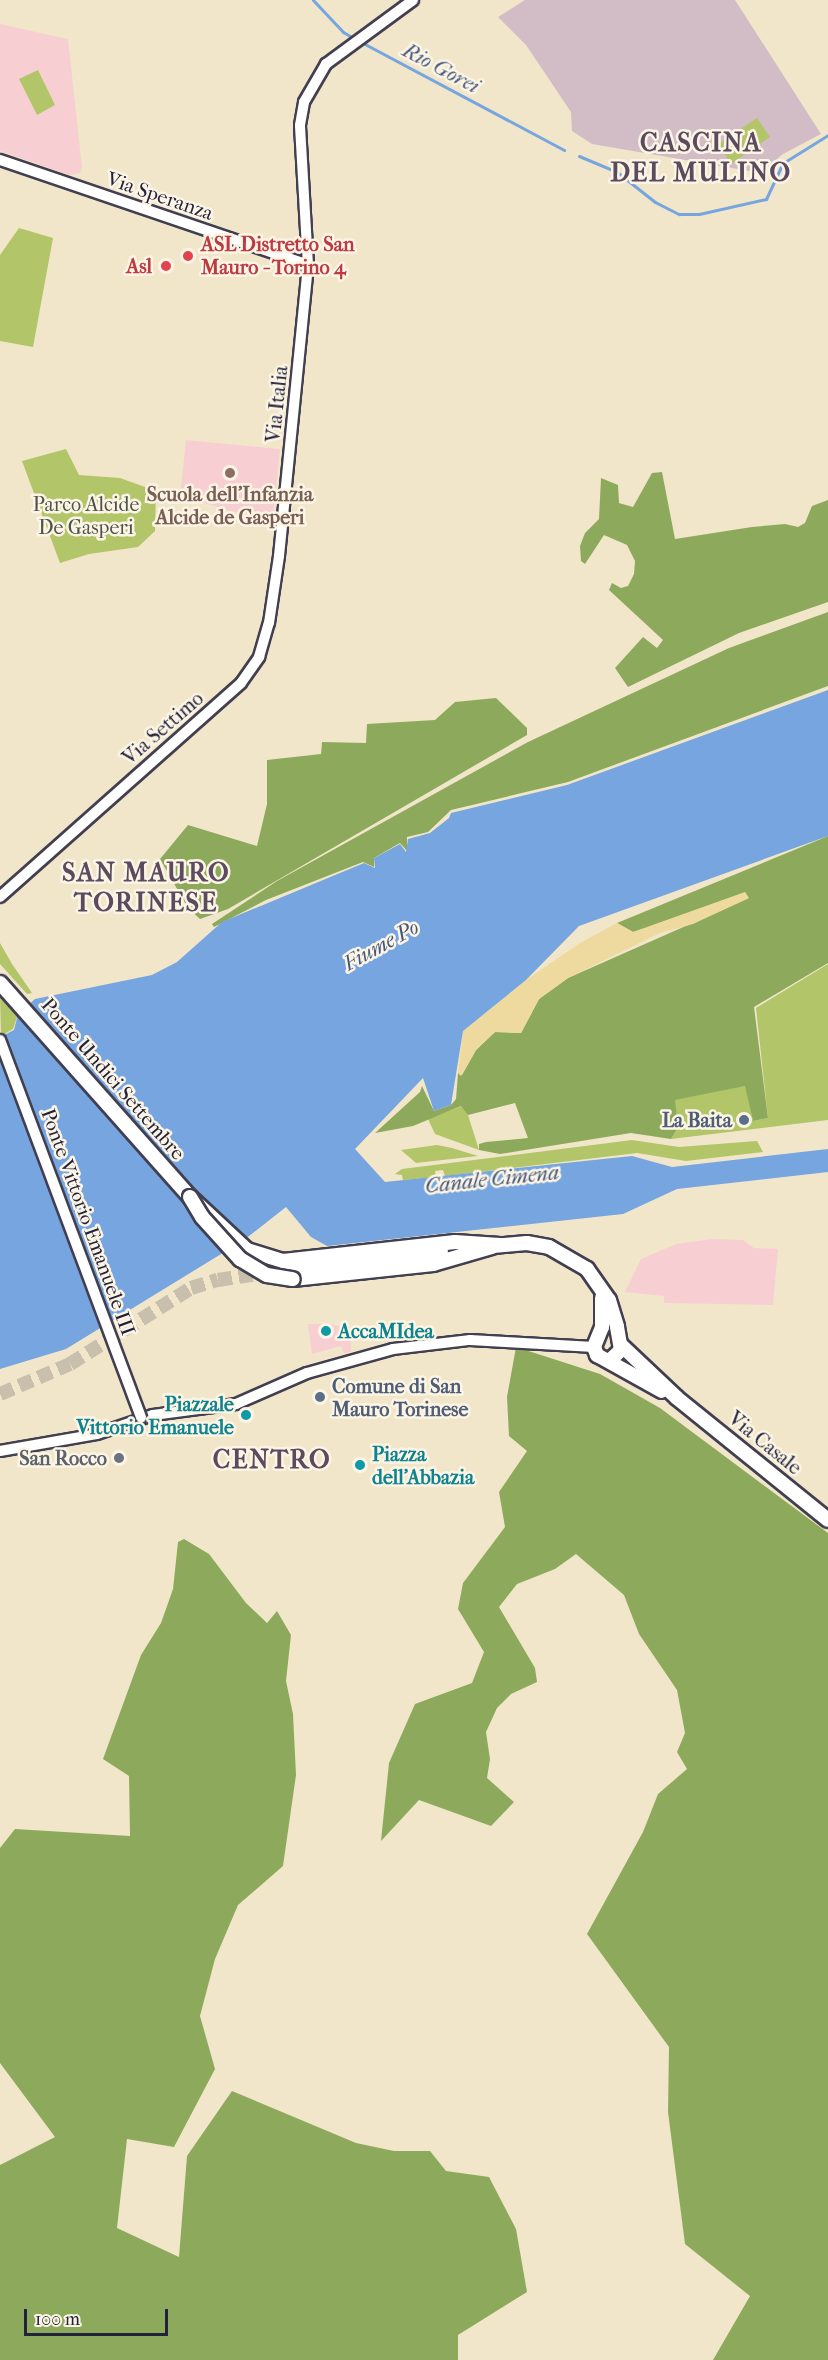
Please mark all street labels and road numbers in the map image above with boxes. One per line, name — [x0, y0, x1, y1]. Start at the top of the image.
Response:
street label: Via Speranza — [104, 167, 216, 225]
street label: Via Italia — [261, 364, 293, 444]
street label: Via Settimo — [118, 686, 208, 770]
street label: Ponte Undici Settembre — [36, 993, 190, 1165]
street label: Ponte Vittorio Emanuele III — [36, 1105, 140, 1339]
street label: Via Casale — [724, 1406, 806, 1480]

